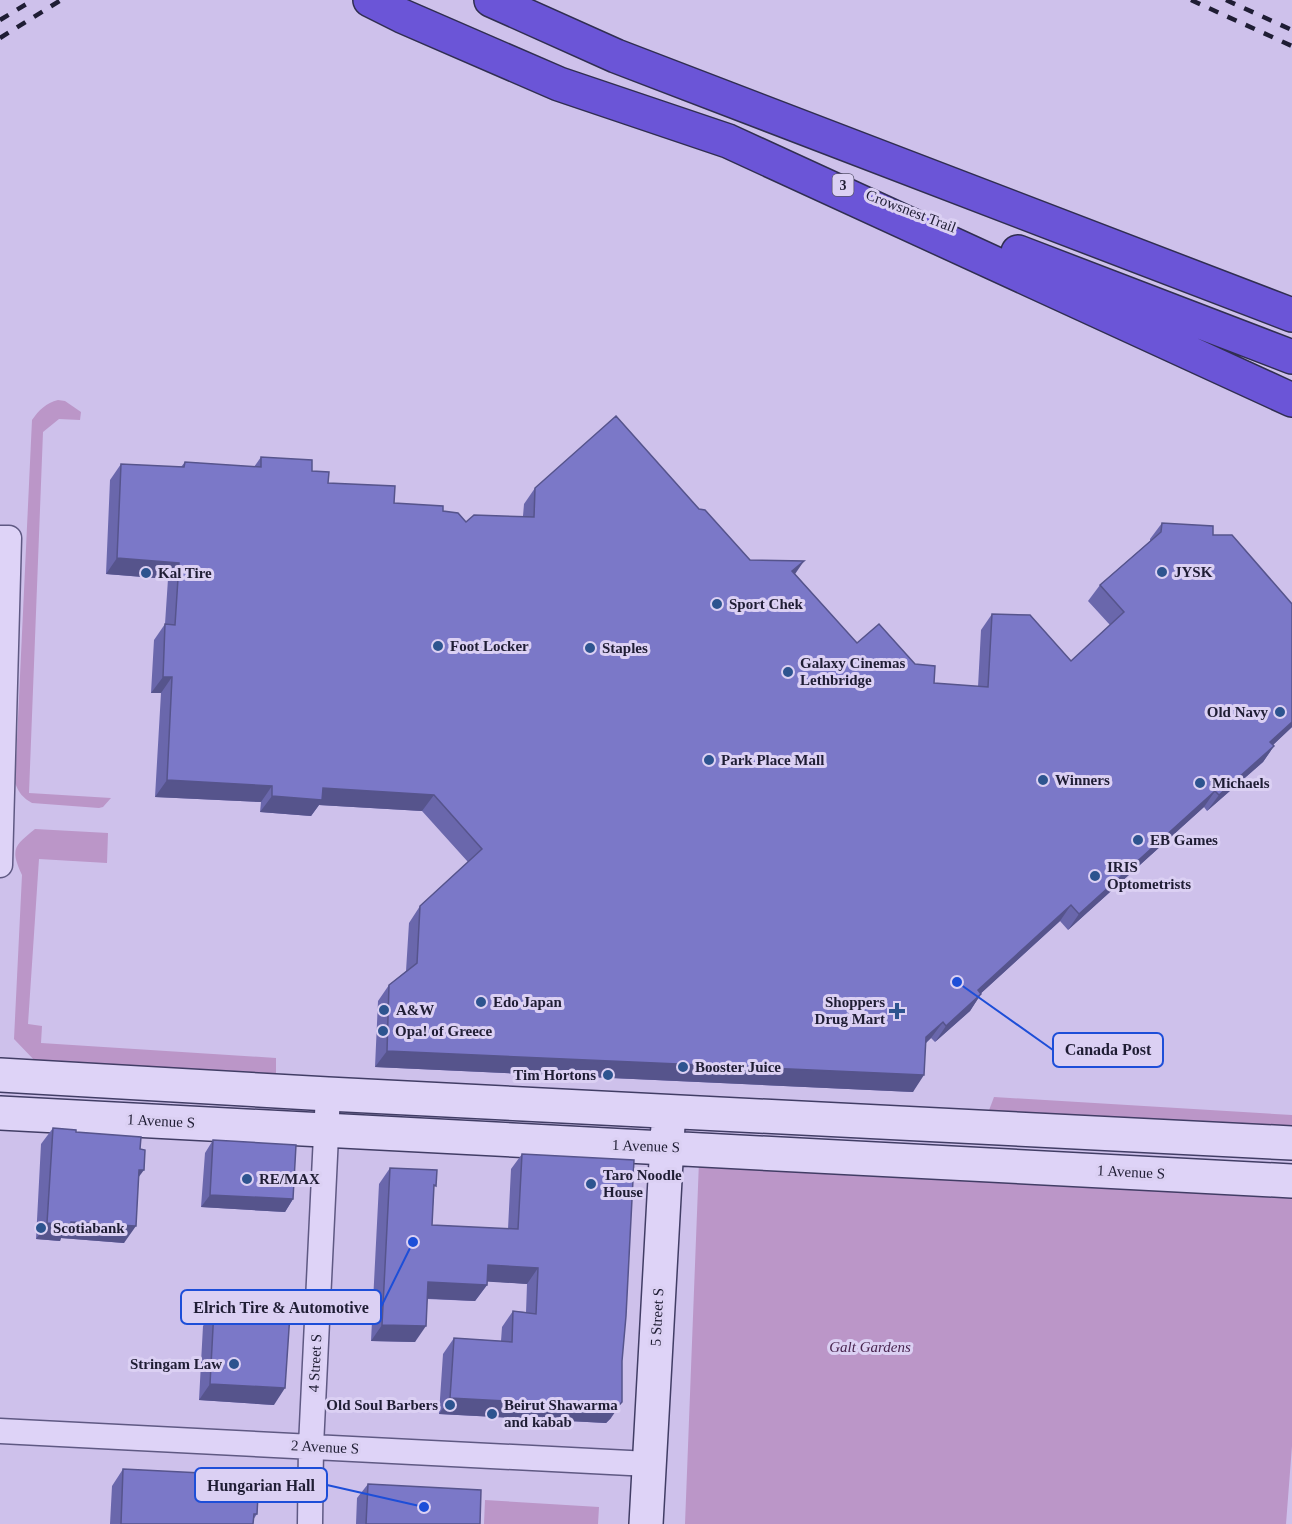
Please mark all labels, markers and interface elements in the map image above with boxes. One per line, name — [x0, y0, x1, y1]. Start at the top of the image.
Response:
road number: 3 — [832, 174, 854, 196]
street label: Crowsnest Trail — [864, 186, 958, 236]
place label: JYSK — [1174, 564, 1213, 580]
place label: Kal Tire — [158, 565, 212, 581]
marker: JYSK — [1155, 565, 1169, 579]
marker: Kal Tire — [139, 566, 153, 580]
place label: Sport Chek — [729, 596, 803, 612]
marker: Sport Chek — [710, 597, 724, 611]
place label: Foot Locker — [450, 638, 529, 654]
marker: Foot Locker — [431, 639, 445, 653]
place label: Staples — [602, 640, 648, 656]
marker: Staples — [583, 641, 597, 655]
place label: Galaxy Cinemas Lethbridge — [800, 655, 906, 688]
marker: Galaxy Cinemas Lethbridge — [781, 665, 795, 679]
place label: Old Navy — [1207, 704, 1268, 720]
marker: Old Navy — [1273, 705, 1287, 719]
place label: Park Place Mall — [721, 752, 824, 768]
marker: Park Place Mall — [702, 753, 716, 767]
place label: Winners — [1055, 772, 1110, 788]
marker: Winners — [1036, 773, 1050, 787]
place label: Michaels — [1212, 775, 1270, 791]
marker: Michaels — [1193, 776, 1207, 790]
place label: EB Games — [1150, 832, 1218, 848]
marker: EB Games — [1131, 833, 1145, 847]
place label: IRIS Optometrists — [1107, 859, 1191, 892]
marker: IRIS Optometrists — [1088, 869, 1102, 883]
place label: Edo Japan — [493, 994, 562, 1010]
place label: Shoppers Drug Mart — [815, 994, 885, 1027]
marker: Edo Japan — [474, 995, 488, 1009]
place label: A&W — [396, 1002, 434, 1018]
marker: A&W — [377, 1003, 391, 1017]
marker: Shoppers Drug Mart — [890, 1004, 904, 1018]
place label: Opa! of Greece — [395, 1023, 493, 1039]
marker: Opa! of Greece — [376, 1024, 390, 1038]
callout: Canada Post — [1053, 1033, 1163, 1067]
text: Canada Post — [1065, 1041, 1152, 1058]
place label: Booster Juice — [695, 1059, 781, 1075]
marker: Booster Juice — [676, 1060, 690, 1074]
place label: Tim Hortons — [513, 1067, 596, 1083]
marker: Tim Hortons — [601, 1068, 615, 1082]
street label: 1 Avenue S — [127, 1111, 195, 1131]
street label: 1 Avenue S — [612, 1137, 680, 1155]
street label: 1 Avenue S — [1097, 1162, 1165, 1182]
place label: Taro Noodle House — [603, 1167, 682, 1200]
place label: RE/MAX — [259, 1171, 320, 1187]
marker: RE/MAX — [240, 1172, 254, 1186]
marker: Taro Noodle House — [584, 1177, 598, 1191]
place label: Scotiabank — [53, 1220, 125, 1236]
marker: Scotiabank — [34, 1221, 48, 1235]
street label: 5 Street S — [647, 1287, 667, 1347]
callout: Elrich Tire & Automotive — [181, 1290, 381, 1324]
text: Elrich Tire & Automotive — [193, 1299, 369, 1316]
street label: 4 Street S — [305, 1333, 325, 1393]
park label: Galt Gardens — [829, 1339, 911, 1355]
place label: Stringam Law — [130, 1356, 222, 1372]
marker: Stringam Law — [227, 1357, 241, 1371]
place label: Old Soul Barbers — [326, 1397, 438, 1413]
place label: Beirut Shawarma and kabab — [504, 1397, 618, 1430]
marker: Old Soul Barbers — [443, 1398, 457, 1412]
marker: Beirut Shawarma and kabab — [485, 1407, 499, 1421]
street label: 2 Avenue S — [291, 1437, 359, 1457]
callout: Hungarian Hall — [195, 1468, 327, 1502]
text: Hungarian Hall — [207, 1477, 316, 1495]

